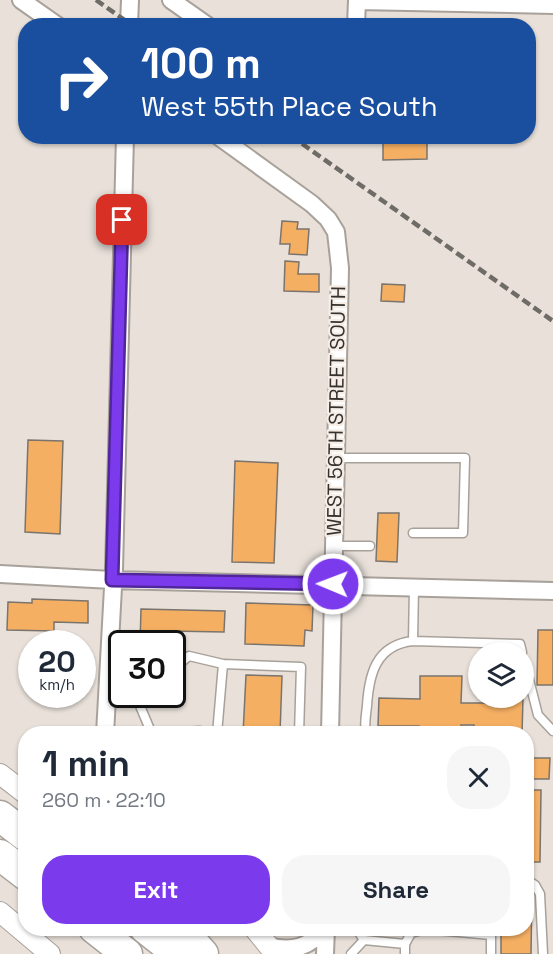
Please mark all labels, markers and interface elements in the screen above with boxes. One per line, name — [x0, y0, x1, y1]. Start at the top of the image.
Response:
text: 100 m — [141, 37, 261, 90]
icon: right — [42, 42, 120, 120]
text: West 55th Place South — [141, 89, 438, 124]
pin — [96, 194, 147, 245]
icon: arrive — [105, 203, 138, 236]
street label: WEST 56TH STREET SOUTH — [321, 286, 351, 536]
position arrow — [301, 552, 365, 616]
speed limit sign: 30 — [108, 630, 186, 708]
text: 20 — [38, 642, 76, 681]
map controls — [468, 642, 534, 708]
button: layers — [468, 642, 534, 708]
text: km/h — [39, 675, 75, 694]
text: 1 min — [42, 741, 130, 787]
button: close — [447, 746, 510, 809]
text: 260 m · 22:10 — [42, 787, 166, 813]
button: Exit — [42, 855, 270, 924]
button: Share — [282, 855, 510, 924]

